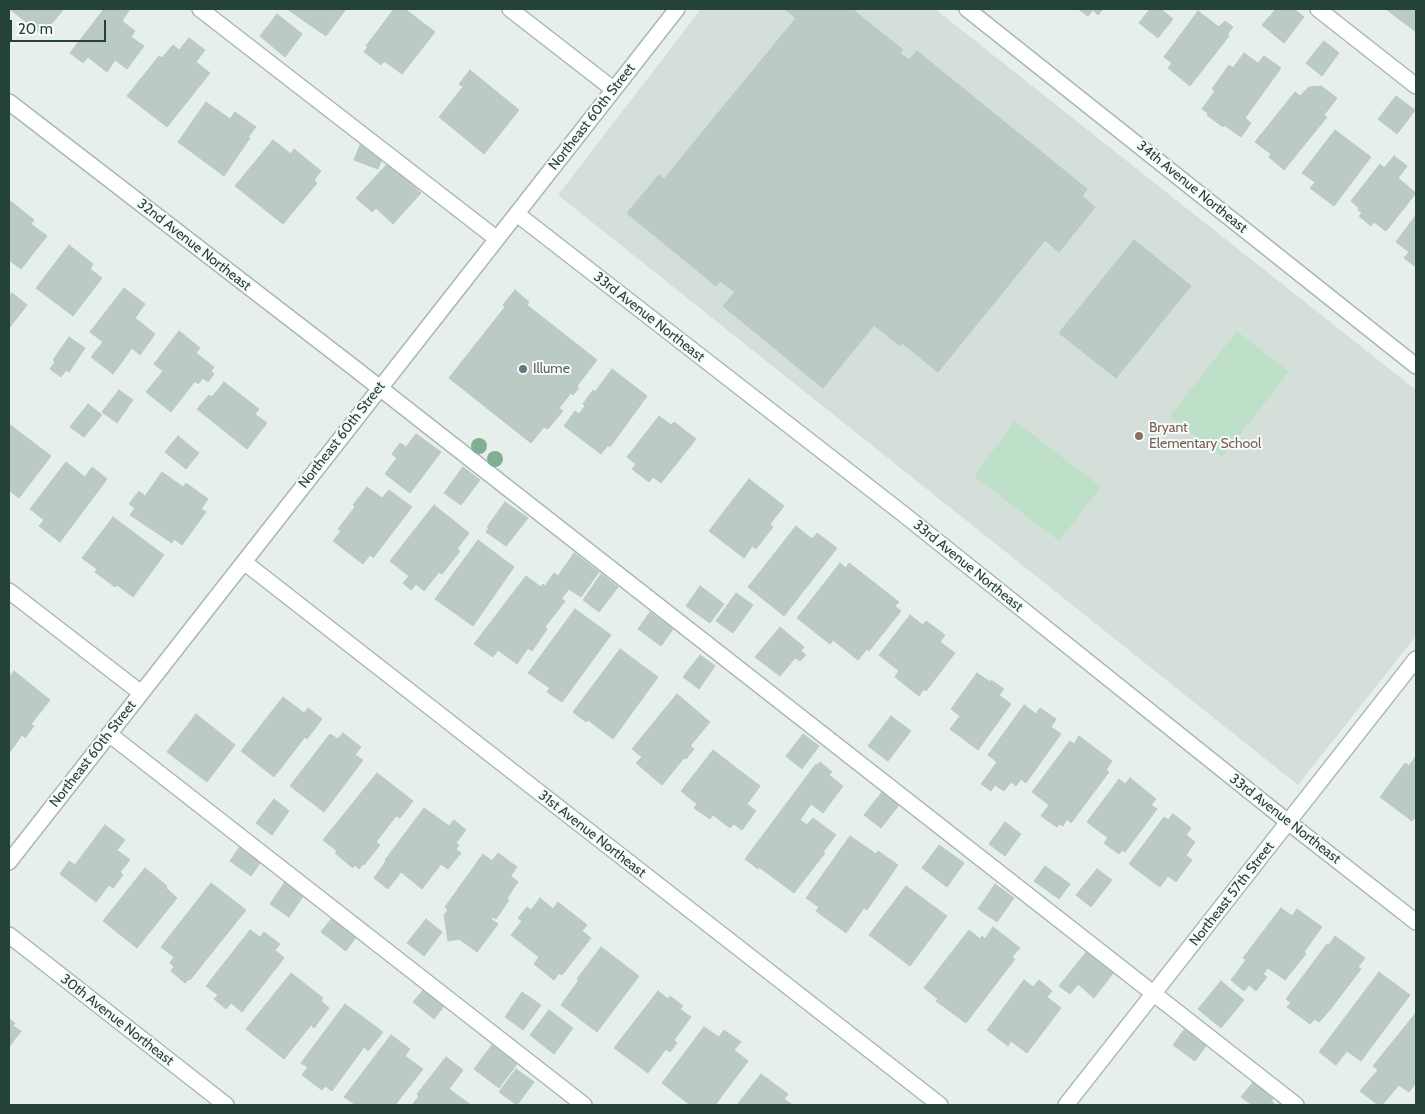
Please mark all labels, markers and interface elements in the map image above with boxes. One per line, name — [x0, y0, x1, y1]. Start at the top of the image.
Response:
scale bar — [12, 10, 109, 42]
text: 20 m — [18, 20, 53, 38]
street label: Northeast 60th Street — [545, 60, 639, 174]
street label: 34th Avenue Northeast — [1133, 137, 1251, 237]
street label: 32nd Avenue Northeast — [134, 195, 254, 295]
street label: 33rd Avenue Northeast — [590, 268, 708, 366]
place label: Illume — [533, 361, 570, 377]
marker: Illume — [517, 363, 529, 375]
street label: Northeast 60th Street — [295, 378, 389, 492]
place label: Bryant Elementary School — [1149, 420, 1261, 452]
marker: Bryant Elementary School — [1133, 430, 1145, 442]
street label: 33rd Avenue Northeast — [910, 517, 1026, 615]
street label: Northeast 60th Street — [46, 697, 140, 811]
street label: 33rd Avenue Northeast — [1226, 770, 1344, 868]
street label: 31st Avenue Northeast — [535, 787, 649, 881]
street label: Northeast 57th Street — [1186, 839, 1278, 949]
street label: 30th Avenue Northeast — [57, 971, 177, 1069]

